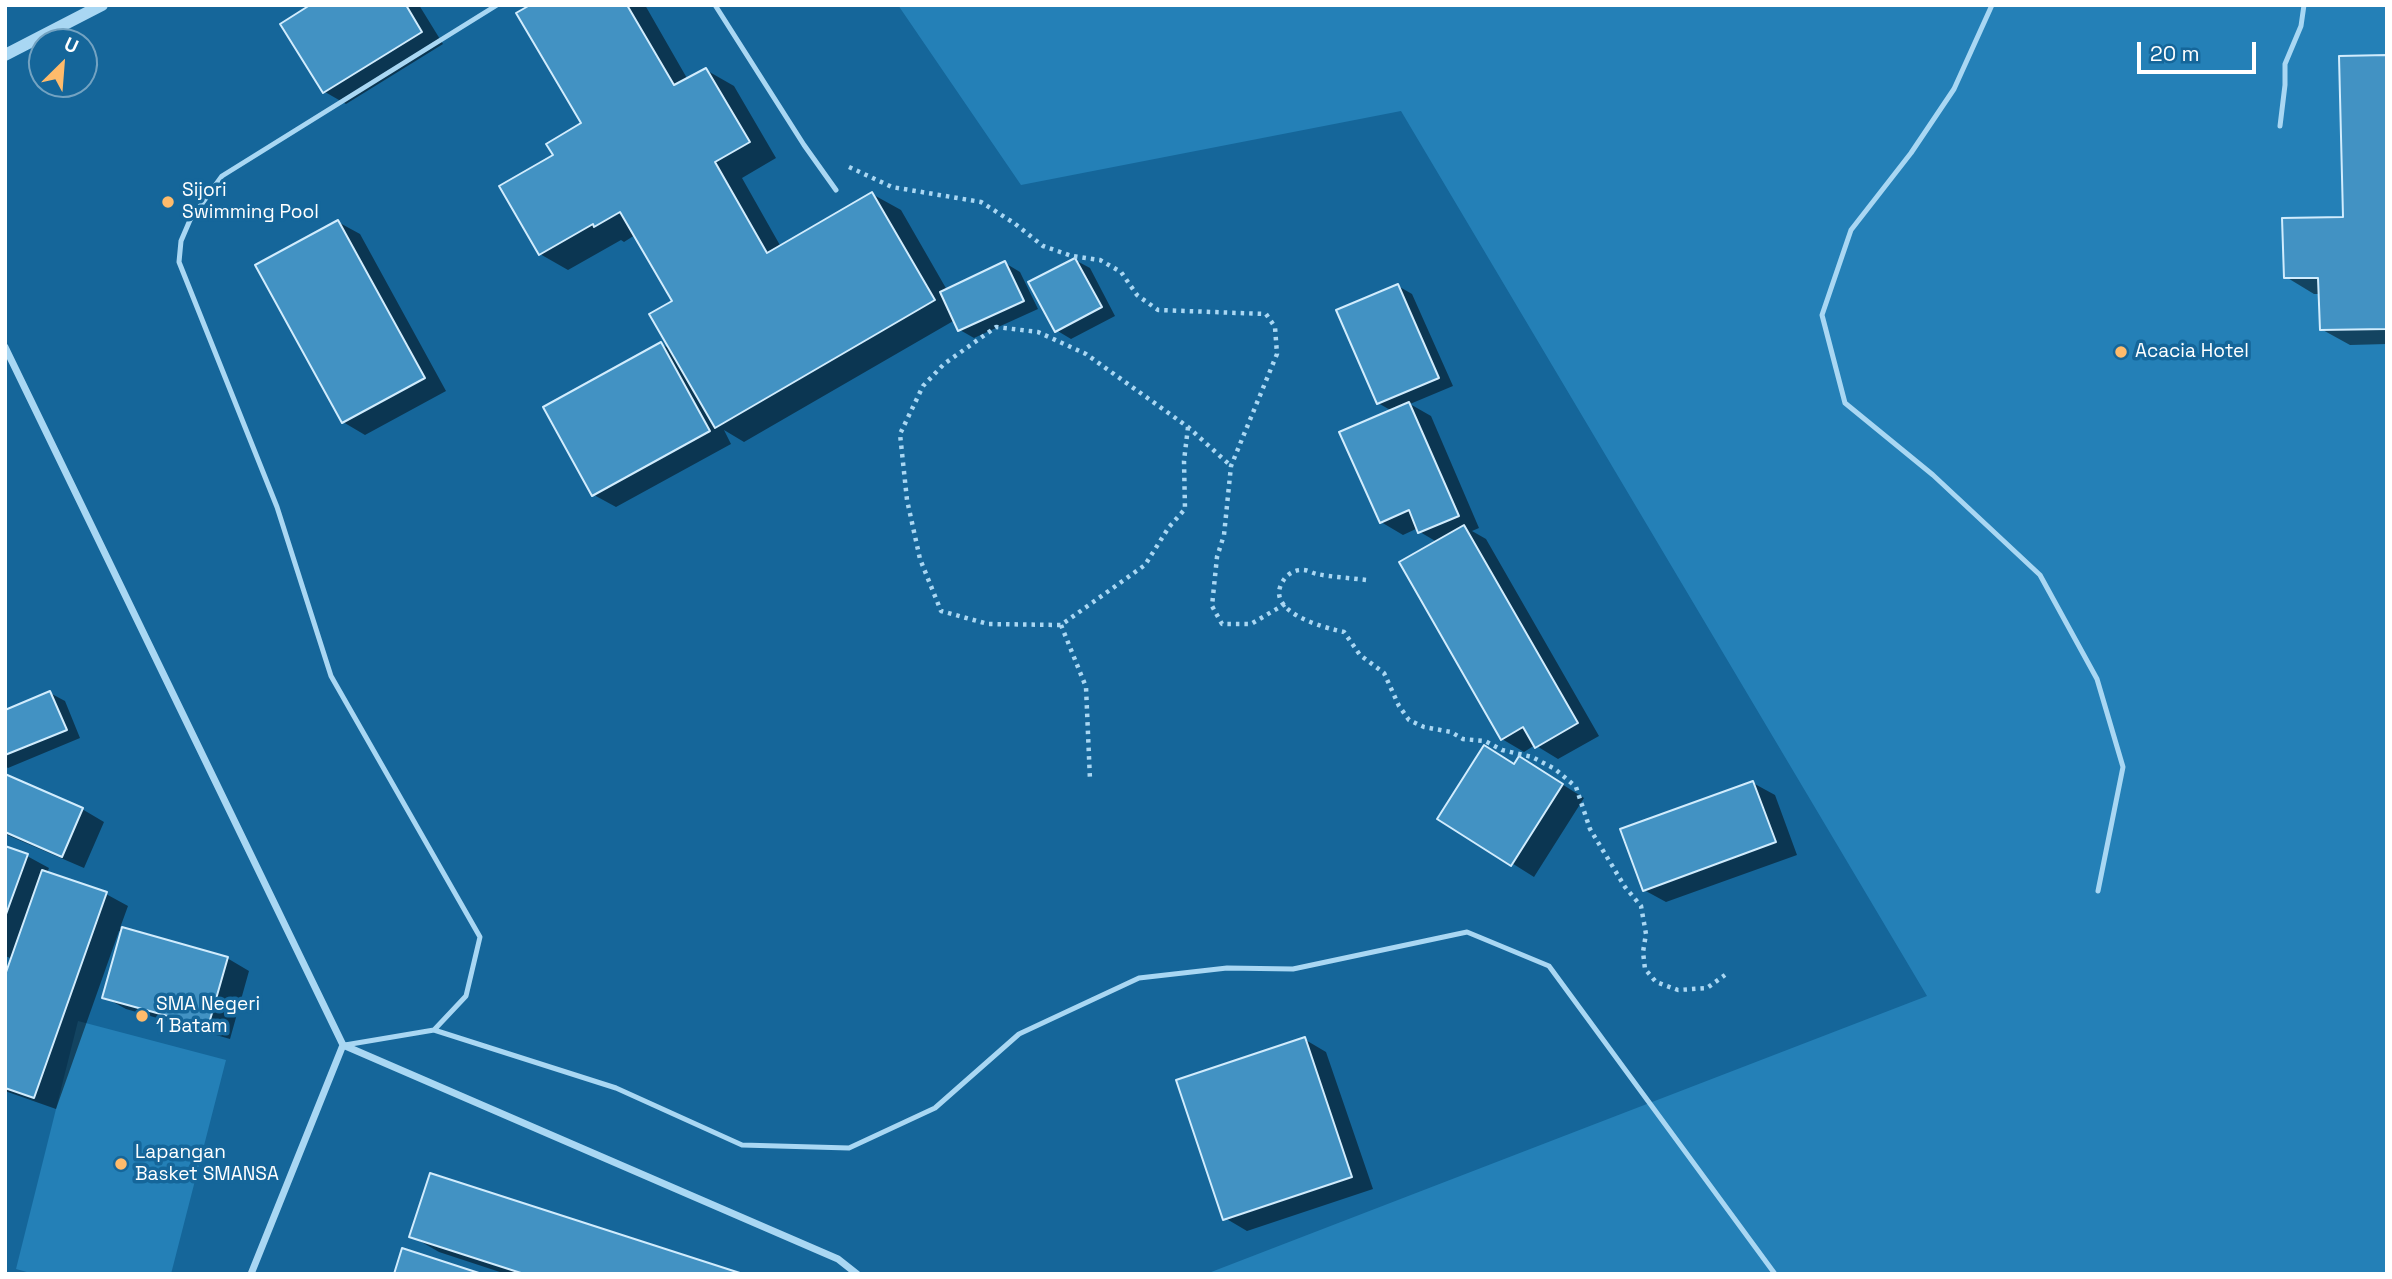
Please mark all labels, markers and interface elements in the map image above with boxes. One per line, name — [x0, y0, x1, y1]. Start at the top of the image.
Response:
north arrow — [28, 28, 98, 98]
scale bar — [2140, 28, 2259, 72]
text: U — [60, 31, 82, 59]
text: 20 m — [2150, 40, 2200, 67]
place label: Sijori Swimming Pool — [182, 180, 319, 224]
marker: Sijori Swimming Pool — [160, 194, 176, 210]
place label: Acacia Hotel — [2135, 341, 2249, 363]
marker: Acacia Hotel — [2113, 344, 2129, 360]
place label: SMA Negeri 1 Batam — [156, 994, 260, 1038]
marker: SMA Negeri 1 Batam — [134, 1008, 150, 1024]
place label: Lapangan Basket SMANSA — [135, 1142, 279, 1186]
marker: Lapangan Basket SMANSA — [113, 1156, 129, 1172]

